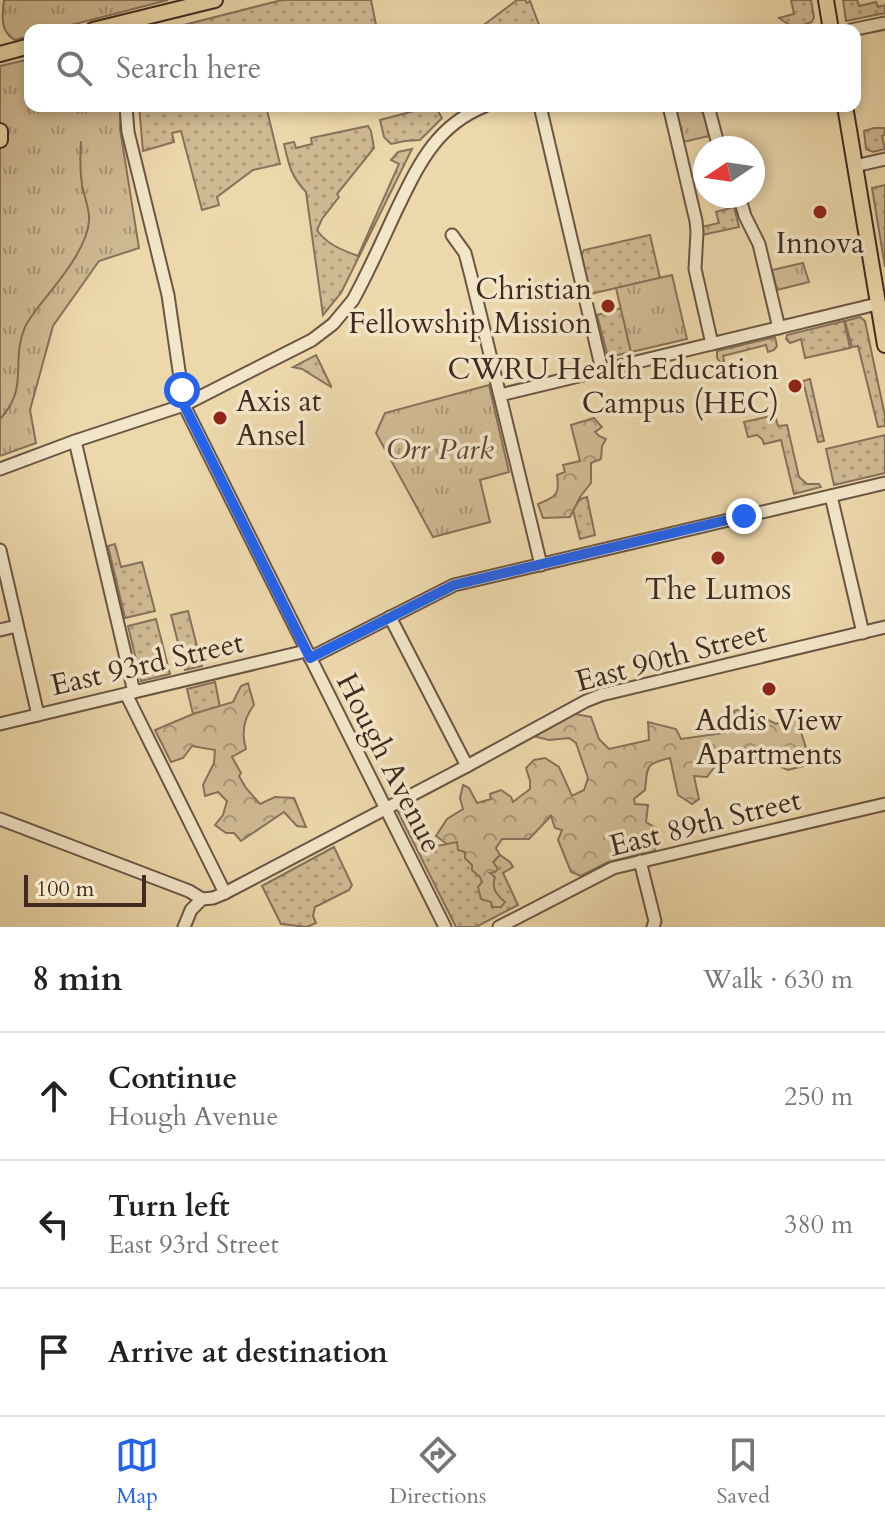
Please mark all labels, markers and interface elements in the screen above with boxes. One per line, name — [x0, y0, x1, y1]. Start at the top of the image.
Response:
search box — [24, 24, 861, 112]
icon: search — [52, 46, 96, 90]
text: Search here — [116, 48, 261, 89]
north arrow — [693, 136, 765, 208]
marker: Innova — [811, 203, 829, 221]
place label: Innova — [776, 223, 864, 264]
place label: Christian Fellowship Mission — [348, 269, 592, 344]
marker: Christian Fellowship Mission — [599, 297, 617, 315]
place label: CWRU Health Education Campus (HEC) — [448, 349, 779, 424]
route start — [164, 372, 200, 408]
marker: CWRU Health Education Campus (HEC) — [786, 377, 804, 395]
place label: Axis at Ansel — [236, 381, 322, 456]
marker: Axis at Ansel — [211, 409, 229, 427]
park label: Orr Park — [386, 429, 494, 470]
route end — [726, 498, 762, 534]
marker: The Lumos — [709, 549, 727, 567]
place label: The Lumos — [645, 569, 791, 610]
street label: East 90th Street — [571, 612, 771, 702]
street label: East 93rd Street — [46, 622, 248, 706]
street label: Hough Avenue — [326, 666, 452, 860]
marker: Addis View Apartments — [760, 680, 778, 698]
place label: Addis View Apartments — [695, 700, 843, 775]
street label: East 89th Street — [605, 779, 806, 867]
scale bar — [24, 871, 146, 907]
text: 100 m — [36, 874, 94, 904]
text: 8 min — [32, 956, 123, 1002]
text: Walk · 630 m — [703, 962, 853, 997]
text: Continue — [108, 1058, 237, 1099]
icon: ahead — [32, 1074, 76, 1118]
text: 250 m — [784, 1079, 853, 1114]
text: Hough Avenue — [108, 1099, 278, 1134]
text: Turn left — [108, 1186, 230, 1227]
icon: left — [32, 1202, 76, 1246]
text: 380 m — [784, 1207, 853, 1242]
text: East 93rd Street — [108, 1227, 279, 1262]
icon: arrive — [32, 1330, 76, 1374]
text: Arrive at destination — [108, 1332, 388, 1373]
tab: Map — [115, 1433, 159, 1511]
tab: Directions — [389, 1433, 486, 1511]
tab: Saved — [717, 1433, 770, 1511]

